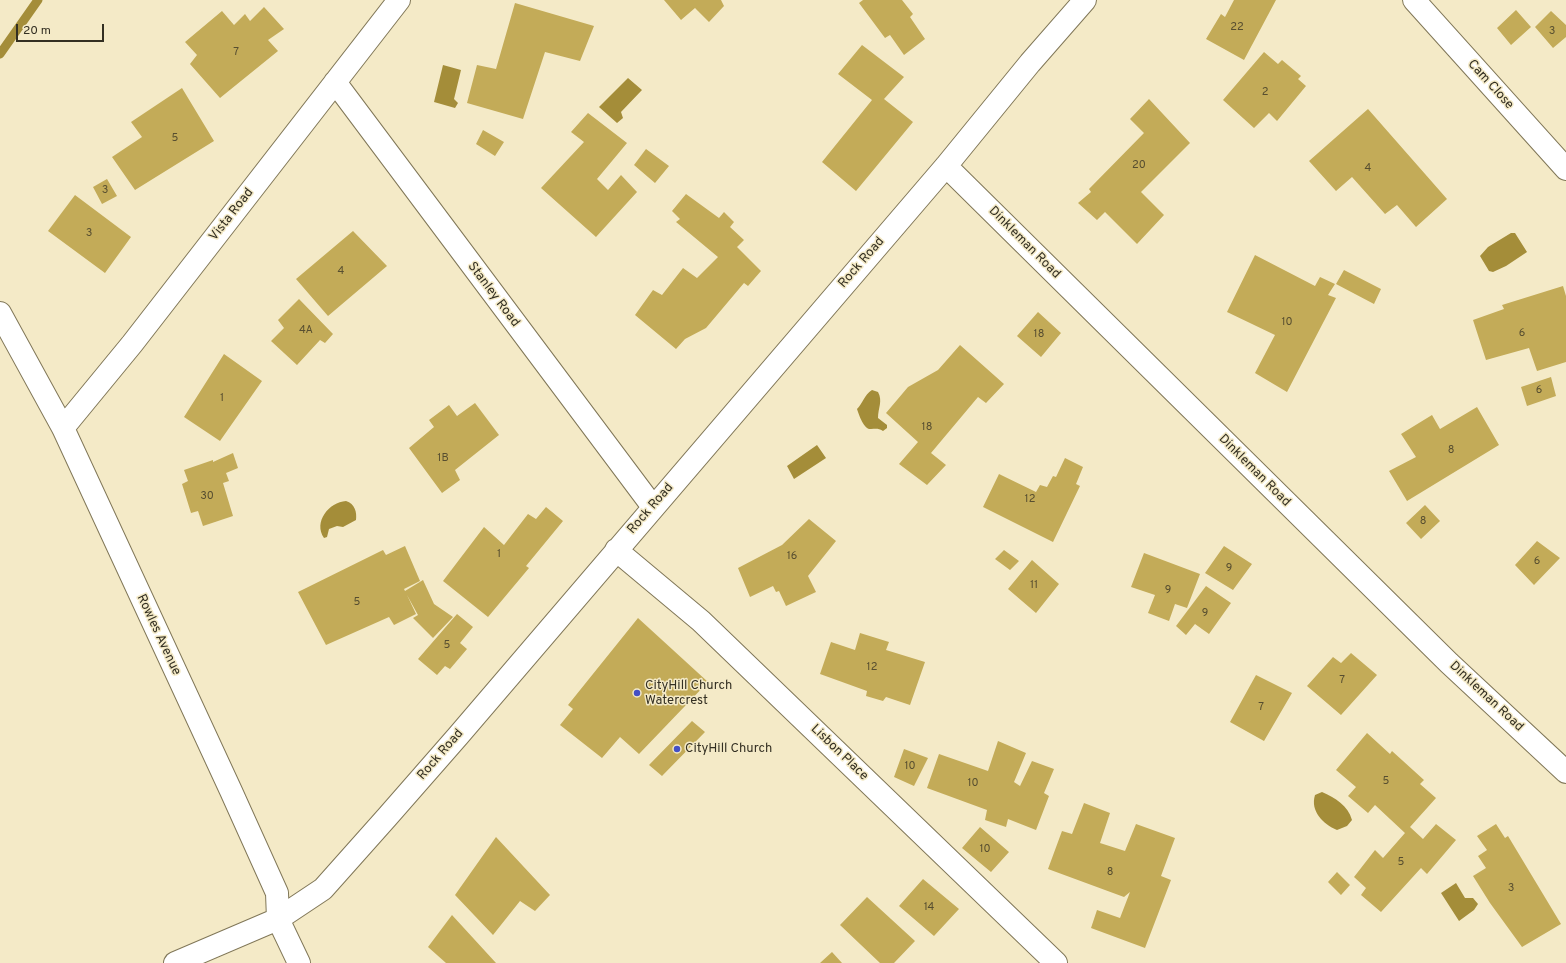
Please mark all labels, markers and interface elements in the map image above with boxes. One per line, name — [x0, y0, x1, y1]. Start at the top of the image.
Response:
scale bar — [18, 16, 106, 42]
house number: 22 — [1230, 21, 1244, 35]
text: 20 m — [23, 23, 51, 39]
house number: 3 — [1549, 25, 1555, 39]
house number: 7 — [233, 46, 239, 60]
street label: Cam Close — [1464, 57, 1516, 113]
house number: 2 — [1262, 86, 1268, 100]
house number: 5 — [172, 132, 178, 146]
house number: 20 — [1132, 159, 1146, 173]
house number: 4 — [1365, 162, 1371, 176]
house number: 3 — [102, 184, 108, 198]
street label: Vista Road — [207, 186, 257, 244]
street label: Dinkleman Road — [985, 204, 1063, 282]
house number: 3 — [86, 227, 92, 241]
street label: Rock Road — [836, 234, 888, 292]
street label: Stanley Road — [464, 260, 522, 330]
house number: 4 — [338, 265, 344, 279]
house number: 10 — [1281, 316, 1293, 330]
house number: 4A — [299, 324, 313, 338]
house number: 6 — [1519, 327, 1525, 341]
house number: 18 — [1034, 328, 1044, 342]
house number: 6 — [1536, 384, 1542, 398]
house number: 1 — [220, 392, 224, 406]
house number: 18 — [922, 421, 932, 435]
street label: Dinkleman Road — [1215, 432, 1293, 510]
house number: 8 — [1448, 444, 1454, 458]
house number: 1B — [437, 452, 449, 466]
street label: Rock Road — [625, 480, 677, 538]
house number: 30 — [200, 490, 214, 504]
house number: 12 — [1025, 493, 1035, 507]
house number: 8 — [1420, 515, 1426, 529]
house number: 1 — [497, 548, 501, 562]
house number: 16 — [787, 550, 797, 564]
house number: 6 — [1534, 555, 1540, 569]
house number: 9 — [1226, 562, 1232, 576]
house number: 11 — [1030, 579, 1038, 593]
house number: 9 — [1165, 584, 1171, 598]
street label: Rowles Avenue — [132, 592, 184, 678]
house number: 5 — [354, 596, 360, 610]
house number: 9 — [1202, 607, 1208, 621]
house number: 5 — [444, 639, 450, 653]
street label: Dinkleman Road — [1446, 659, 1526, 735]
house number: 12 — [867, 661, 877, 675]
house number: 7 — [1339, 674, 1345, 688]
place label: CityHill Church Watercrest — [645, 678, 732, 709]
marker: CityHill Church Watercrest — [632, 688, 642, 698]
house number: 7 — [1258, 701, 1264, 715]
street label: Lisbon Place — [807, 722, 871, 784]
street label: Rock Road — [415, 726, 467, 784]
place label: CityHill Church — [685, 741, 772, 757]
marker: CityHill Church — [672, 744, 682, 754]
house number: 10 — [904, 760, 916, 774]
house number: 5 — [1383, 775, 1389, 789]
house number: 10 — [967, 777, 979, 791]
house number: 10 — [979, 843, 991, 857]
house number: 5 — [1398, 856, 1404, 870]
house number: 8 — [1107, 866, 1113, 880]
house number: 3 — [1508, 882, 1514, 896]
house number: 14 — [924, 901, 934, 915]

